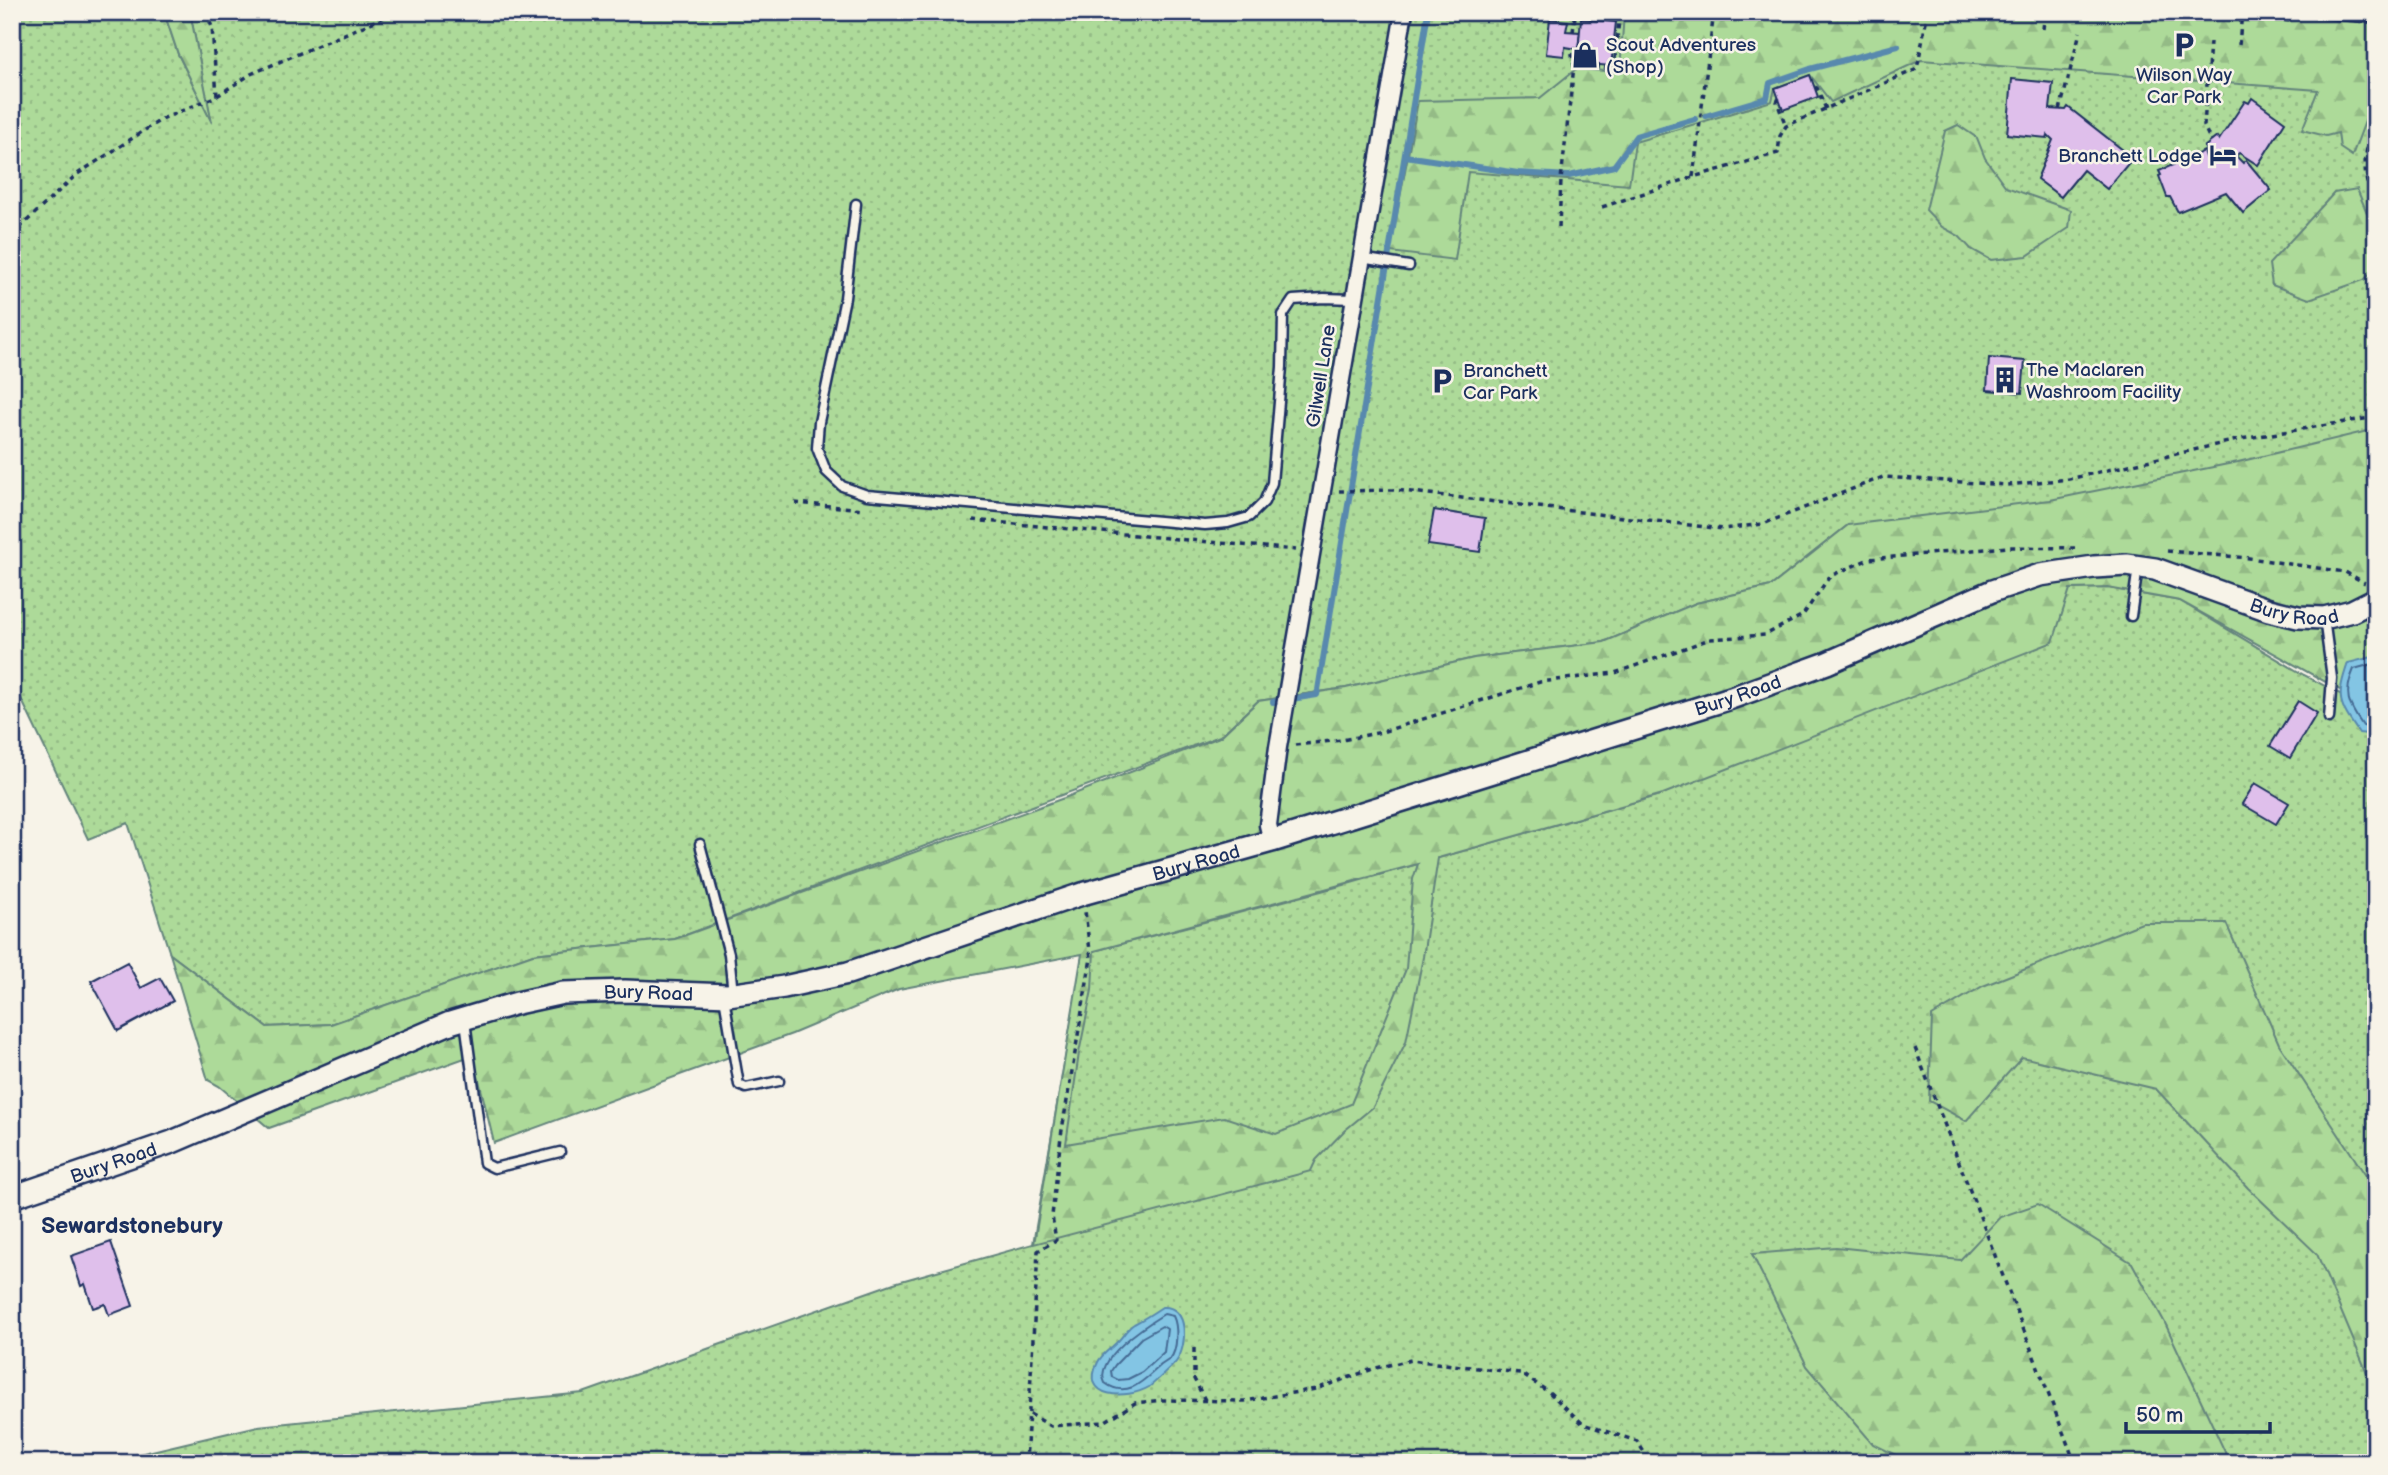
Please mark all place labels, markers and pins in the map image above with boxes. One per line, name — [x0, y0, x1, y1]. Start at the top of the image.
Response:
parking icon: Wilson Way Car Park — [2169, 30, 2199, 60]
place label: Scout Adventures (Shop) — [1606, 34, 1756, 79]
shop icon: Scout Adventures (Shop) — [1570, 40, 1600, 70]
place label: Wilson Way Car Park — [2136, 64, 2232, 109]
hotel icon: Branchett Lodge — [2208, 140, 2238, 170]
place label: Branchett Lodge — [2058, 145, 2202, 168]
place label: The Maclaren Washroom Facility — [2026, 359, 2181, 404]
place label: Branchett Car Park — [1463, 360, 1548, 405]
building icon: The Maclaren Washroom Facility — [1990, 365, 2020, 395]
parking icon: Branchett Car Park — [1427, 366, 1457, 396]

